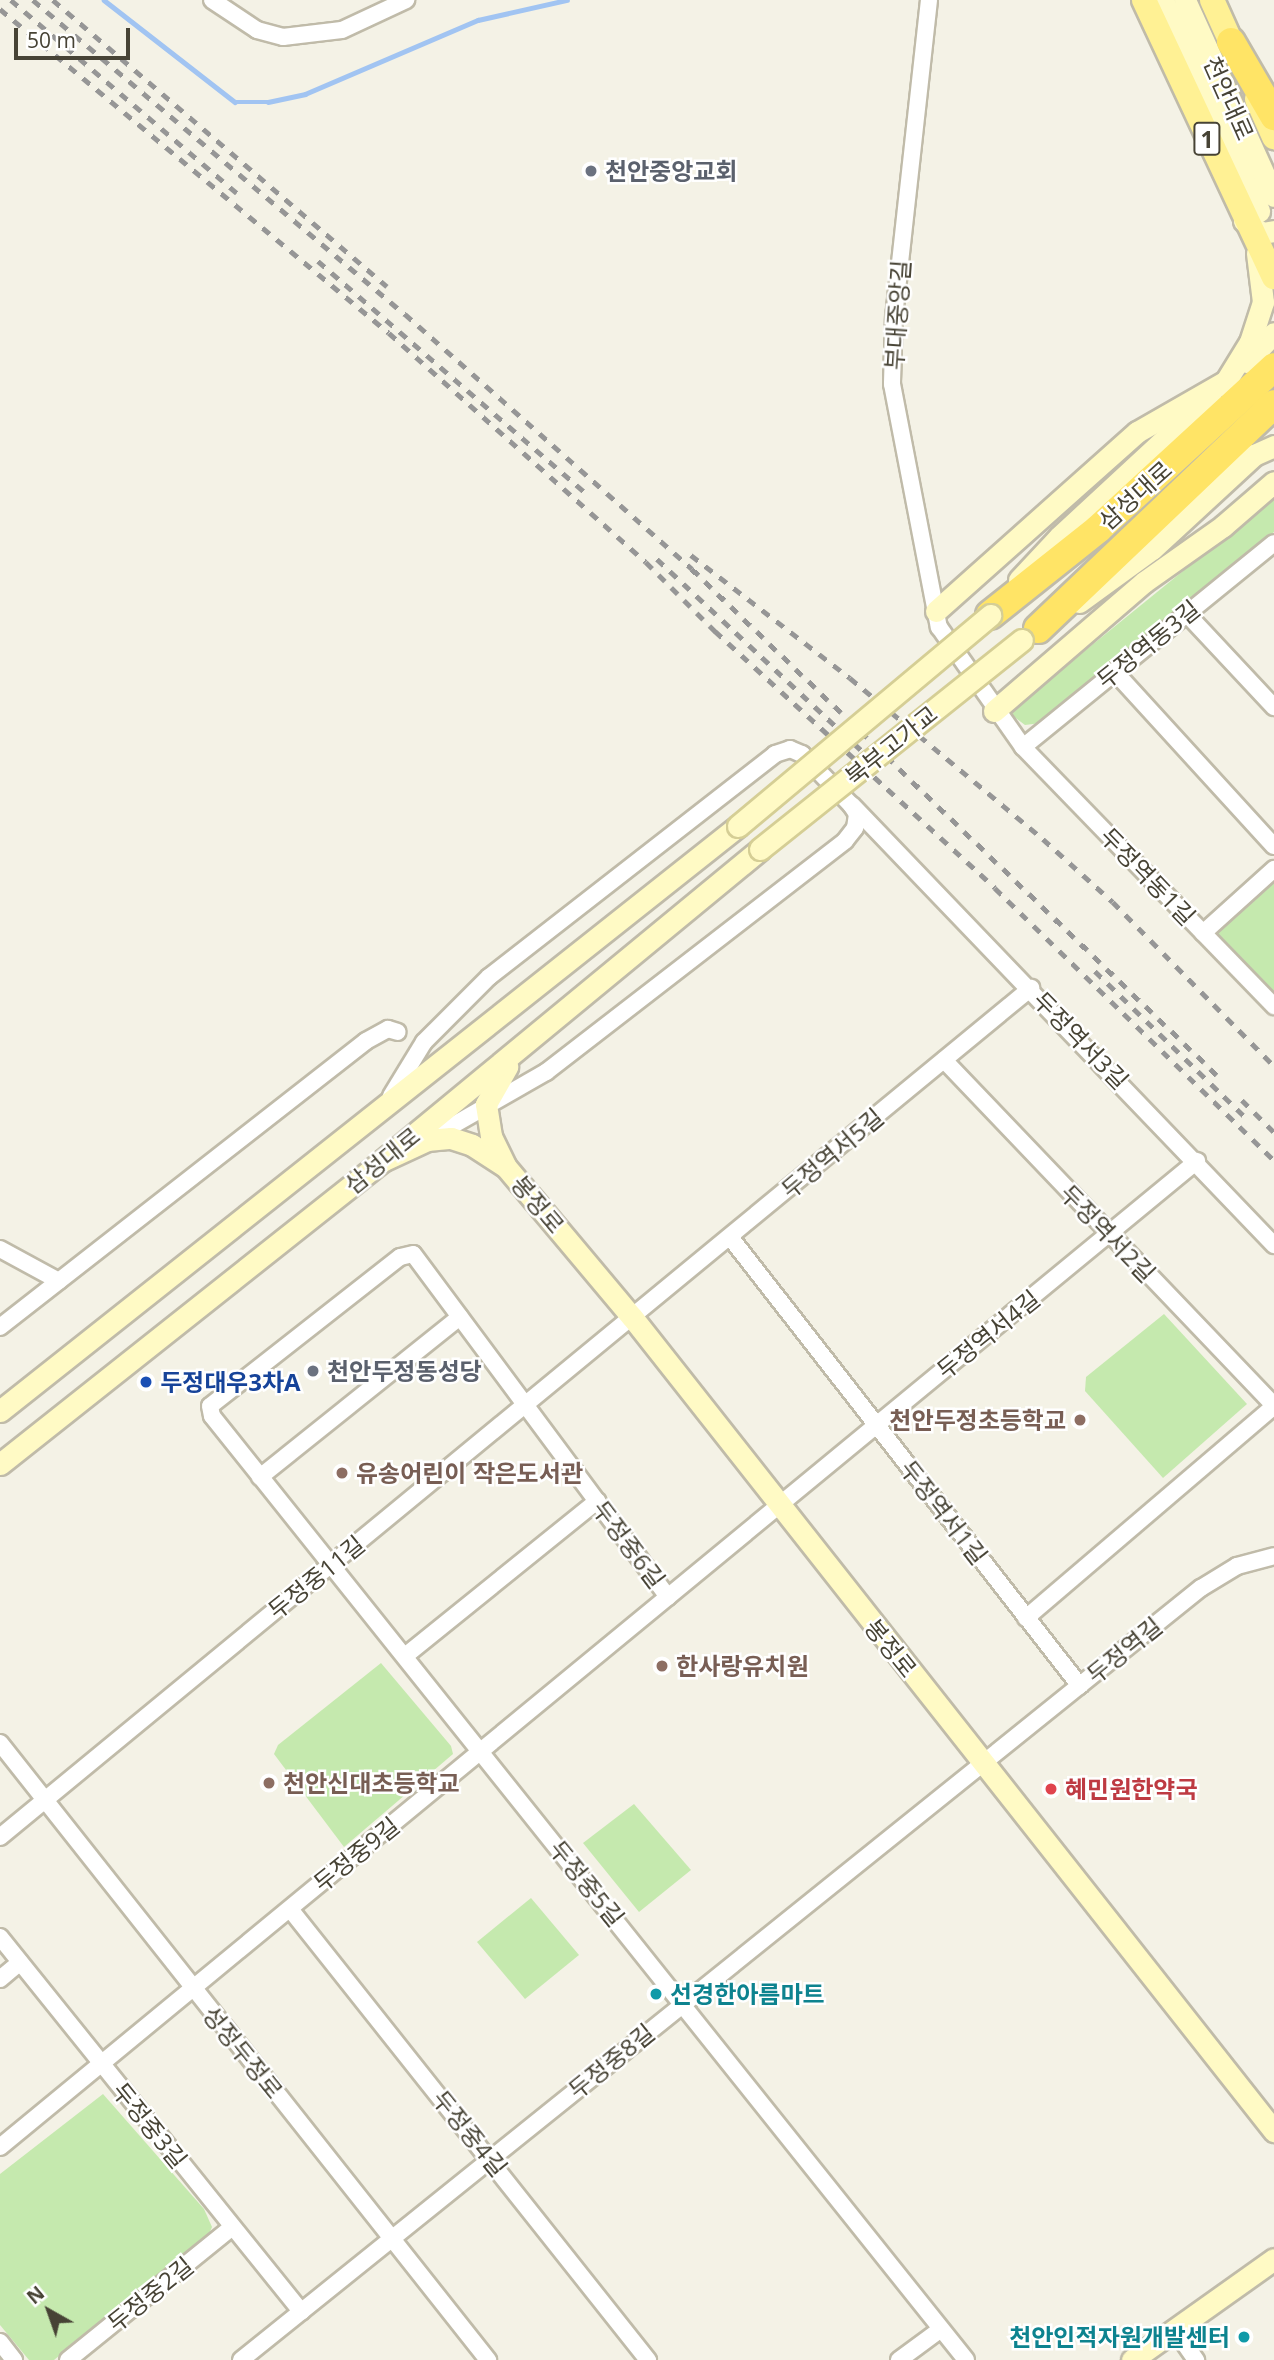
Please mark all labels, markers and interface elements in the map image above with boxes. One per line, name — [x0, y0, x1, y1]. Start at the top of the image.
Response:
scale bar — [18, 14, 133, 58]
text: 50 m — [27, 26, 76, 54]
street label: 천안대로 — [1198, 52, 1260, 144]
road number: 1 — [1193, 120, 1221, 158]
place label: 천안중앙교회 — [605, 157, 737, 185]
marker: 천안중앙교회 — [583, 163, 599, 179]
street label: 부대중앙길 — [879, 259, 915, 371]
street label: 삼성대로 — [1093, 455, 1177, 535]
street label: 두정역동3길 — [1091, 594, 1205, 694]
street label: 북부고가교 — [839, 699, 943, 791]
street label: 두정역동1길 — [1095, 821, 1201, 931]
street label: 두정역서3길 — [1028, 985, 1134, 1095]
street label: 두정역서5길 — [775, 1102, 889, 1204]
street label: 삼성대로 — [339, 1121, 425, 1199]
street label: 봉정로 — [506, 1169, 570, 1239]
street label: 두정역서2길 — [1055, 1178, 1161, 1288]
street label: 두정역서4길 — [931, 1284, 1045, 1384]
place label: 천안두정동성당 — [327, 1357, 482, 1385]
marker: 천안두정동성당 — [305, 1363, 321, 1379]
place label: 두정대우3차A — [160, 1368, 301, 1396]
marker: 두정대우3차A — [138, 1374, 154, 1390]
place label: 천안두정초등학교 — [889, 1406, 1066, 1434]
marker: 천안두정초등학교 — [1072, 1412, 1088, 1428]
street label: 두정역서1길 — [894, 1454, 994, 1570]
place label: 유송어린이 작은도서관 — [356, 1459, 583, 1487]
marker: 유송어린이 작은도서관 — [334, 1465, 350, 1481]
street label: 두정중6길 — [587, 1495, 671, 1593]
street label: 두정중11길 — [262, 1529, 370, 1625]
street label: 두정역길 — [1081, 1611, 1167, 1689]
street label: 봉정로 — [859, 1613, 923, 1683]
place label: 한사랑유치원 — [676, 1652, 808, 1680]
marker: 한사랑유치원 — [654, 1658, 670, 1674]
place label: 천안신대초등학교 — [283, 1769, 460, 1797]
marker: 천안신대초등학교 — [261, 1775, 277, 1791]
place label: 혜민원한약국 — [1065, 1775, 1197, 1803]
marker: 혜민원한약국 — [1043, 1781, 1059, 1797]
street label: 두정중9길 — [307, 1811, 405, 1897]
street label: 두정중5길 — [544, 1834, 630, 1932]
place label: 선경한아름마트 — [670, 1980, 825, 2008]
marker: 선경한아름마트 — [648, 1986, 664, 2002]
street label: 성정두정로 — [197, 2000, 289, 2104]
street label: 두정중8길 — [562, 2018, 660, 2104]
street label: 두정중3길 — [107, 2076, 193, 2174]
street label: 두정중4길 — [427, 2084, 513, 2182]
street label: 두정중2길 — [101, 2251, 199, 2337]
north arrow — [14, 2276, 84, 2346]
text: N — [21, 2280, 50, 2310]
place label: 천안인적자원개발센터 — [1009, 2323, 1230, 2351]
marker: 천안인적자원개발센터 — [1236, 2329, 1252, 2345]

